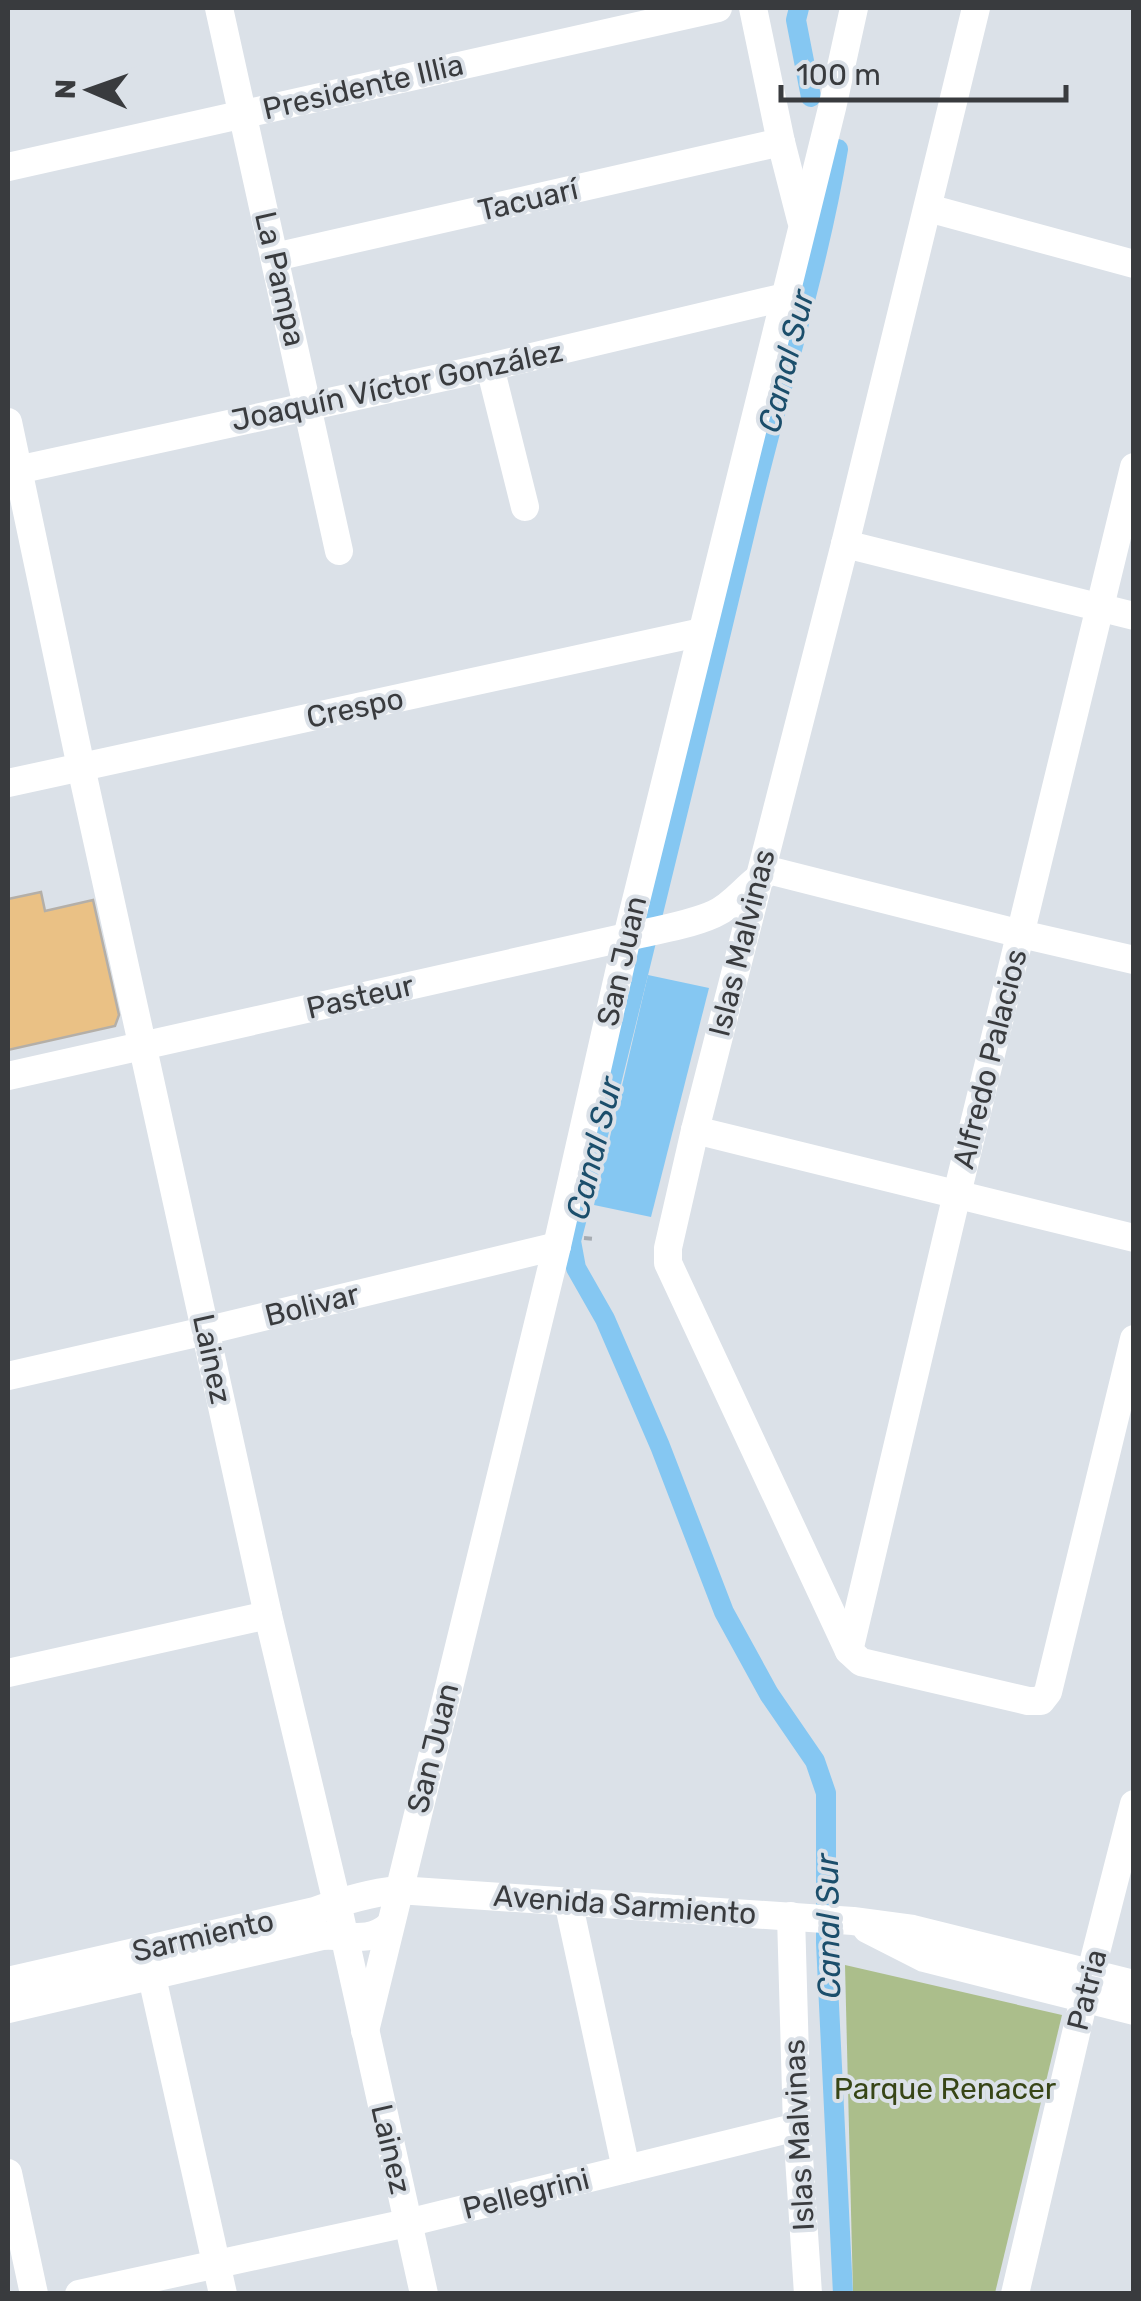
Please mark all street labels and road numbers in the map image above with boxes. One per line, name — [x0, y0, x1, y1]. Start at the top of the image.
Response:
street label: Presidente Illia — [259, 46, 467, 128]
street label: Tacuarí — [475, 171, 583, 229]
street label: La Pampa — [247, 208, 313, 350]
street label: Joaquín Víctor González — [228, 333, 566, 439]
street label: Crespo — [303, 680, 407, 736]
street label: Islas Malvinas — [701, 846, 783, 1040]
street label: San Juan — [590, 892, 654, 1030]
street label: Alfredo Palacios — [945, 945, 1035, 1173]
street label: Pasteur — [303, 967, 418, 1027]
street label: Bolivar — [261, 1276, 363, 1334]
street label: Lainez — [185, 1311, 239, 1407]
street label: San Juan — [400, 1679, 466, 1817]
street label: Avenida Sarmiento — [492, 1878, 758, 1932]
street label: Sarmiento — [129, 1902, 277, 1970]
street label: Patria — [1060, 1946, 1114, 2034]
street label: Islas Malvinas — [776, 2038, 822, 2232]
street label: Lainez — [363, 2101, 419, 2197]
street label: Pellegrini — [459, 2161, 593, 2227]

